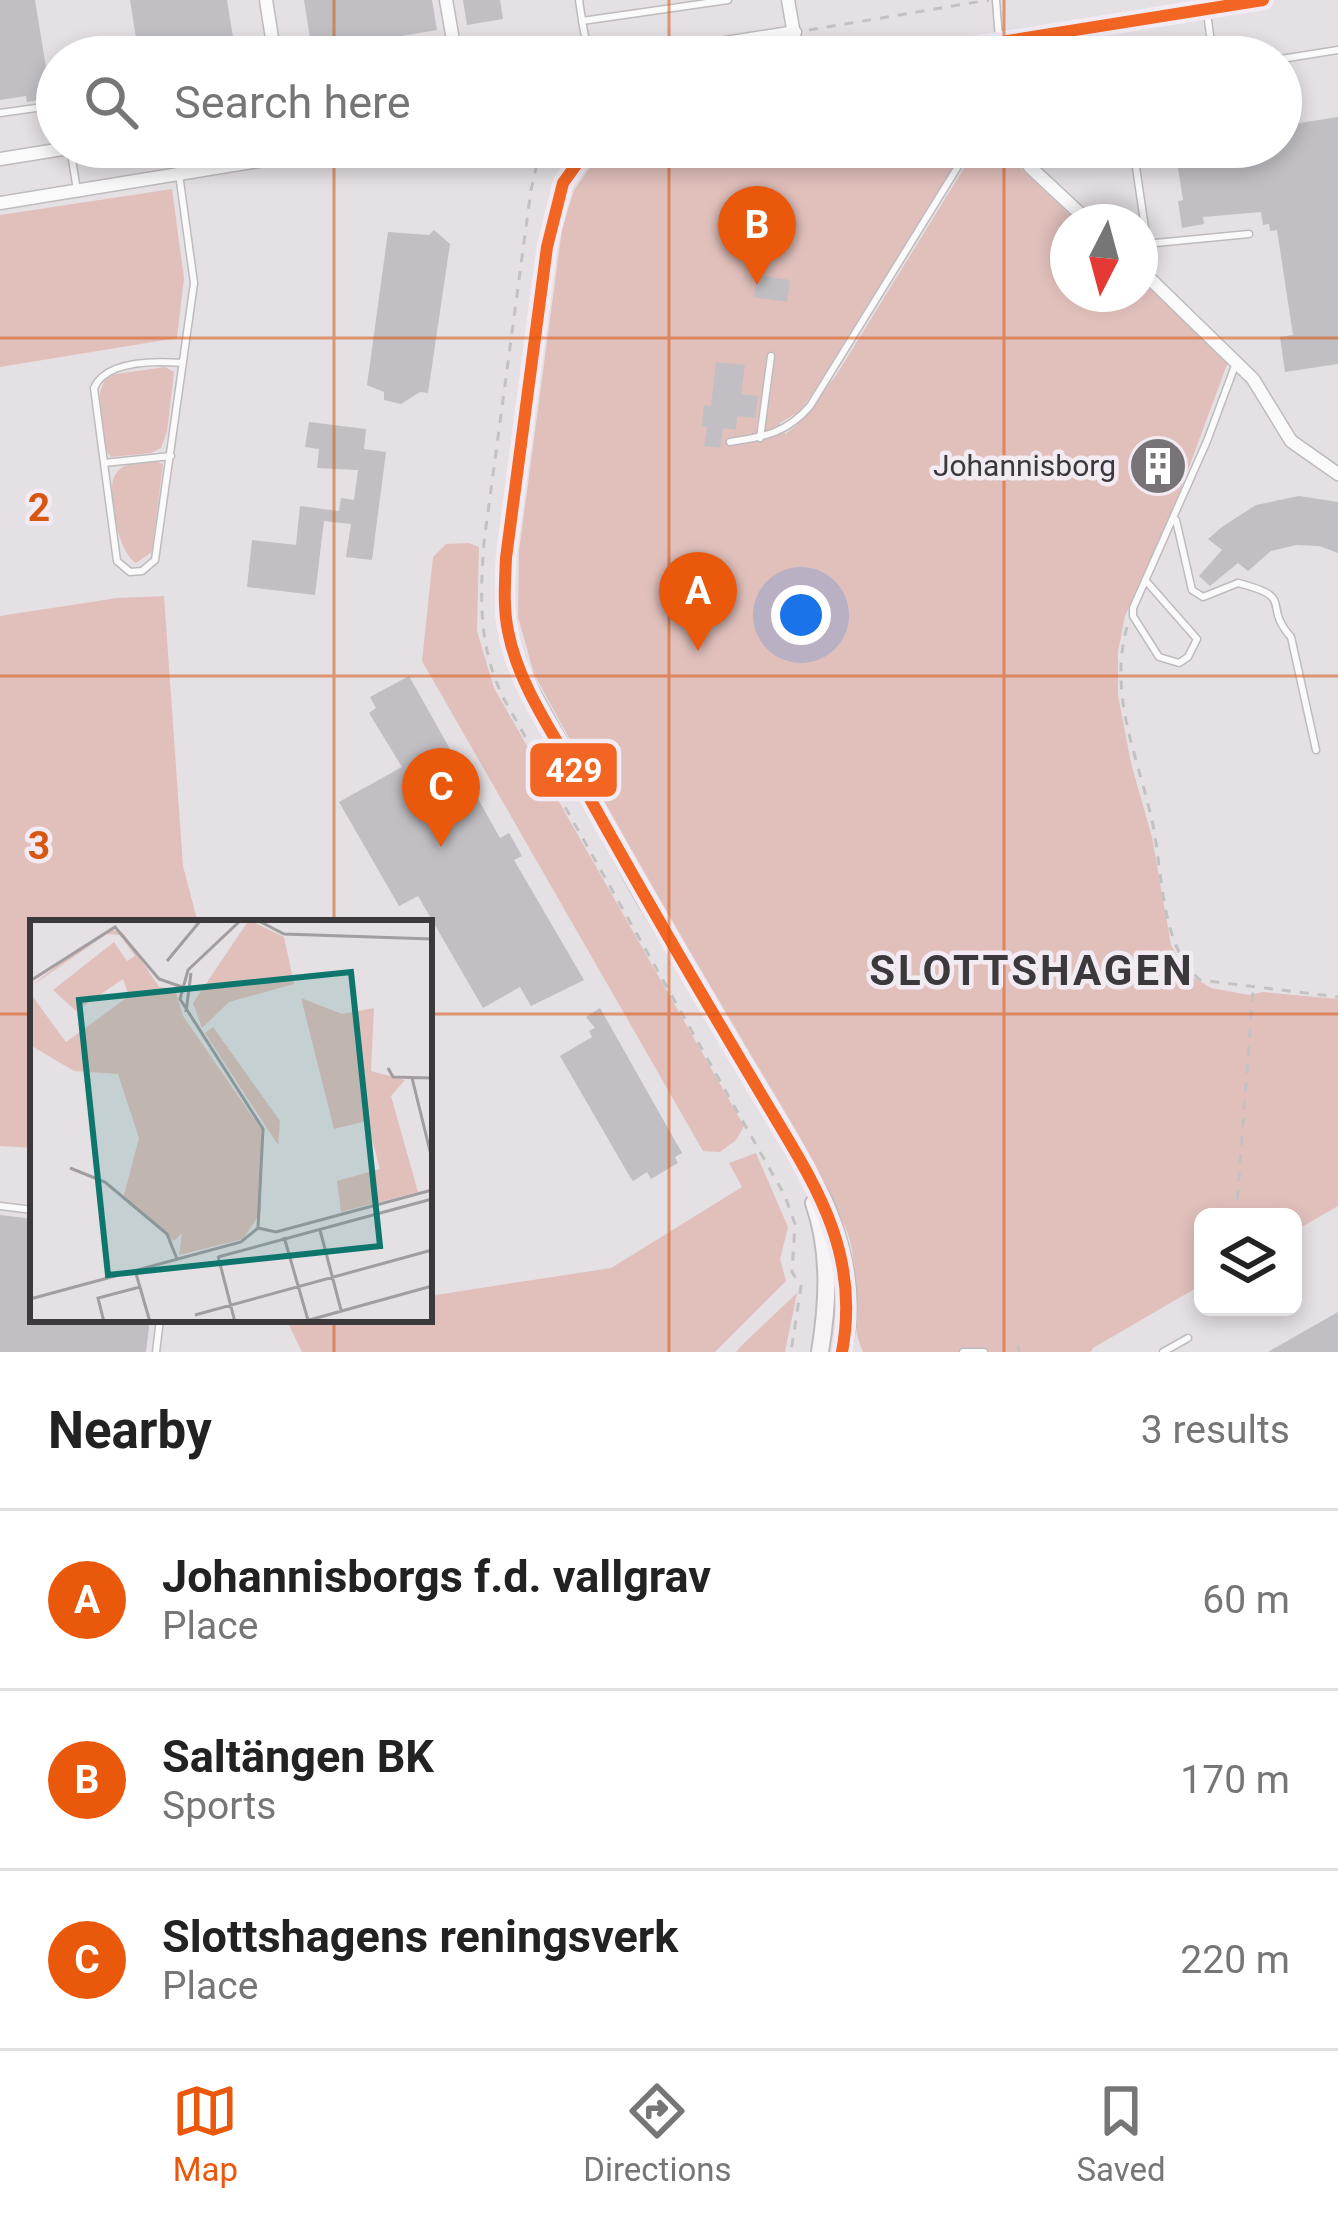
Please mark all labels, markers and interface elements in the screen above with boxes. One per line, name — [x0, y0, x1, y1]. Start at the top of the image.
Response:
search box — [36, 36, 1302, 168]
icon: search — [78, 69, 144, 135]
text: Search here — [174, 76, 411, 129]
pin: B — [718, 186, 796, 285]
north arrow — [1050, 204, 1158, 312]
building icon: Johannisborg — [1127, 435, 1189, 497]
place label: Johannisborg — [933, 448, 1116, 483]
text: 2 — [28, 485, 50, 531]
pin: A — [659, 552, 737, 651]
your location — [771, 585, 831, 645]
line badge: 429 — [528, 741, 619, 799]
pin: C — [402, 748, 480, 847]
text: 429 — [546, 751, 602, 790]
text: 3 — [28, 823, 50, 869]
inset map — [30, 920, 432, 1322]
district label: SLOTTSHAGEN — [869, 946, 1195, 995]
map controls — [1194, 1208, 1302, 1316]
button: layers — [1194, 1208, 1302, 1316]
text: Nearby — [48, 1401, 212, 1460]
text: 3 results — [1141, 1407, 1290, 1453]
text: Johannisborgs f.d. vallgrav — [162, 1550, 711, 1603]
text: A — [74, 1577, 100, 1623]
text: 60 m — [1202, 1577, 1290, 1623]
text: Place — [162, 1603, 258, 1649]
text: Saltängen BK — [162, 1730, 434, 1783]
text: B — [75, 1757, 99, 1803]
text: 170 m — [1180, 1757, 1290, 1803]
text: Sports — [162, 1783, 276, 1829]
text: Slottshagens reningsverk — [162, 1910, 678, 1963]
text: C — [74, 1937, 100, 1983]
text: 220 m — [1180, 1937, 1290, 1983]
text: Place — [162, 1963, 258, 2009]
tab: Map — [172, 2078, 238, 2189]
tab: Directions — [583, 2078, 732, 2189]
tab: Saved — [1076, 2078, 1166, 2189]

